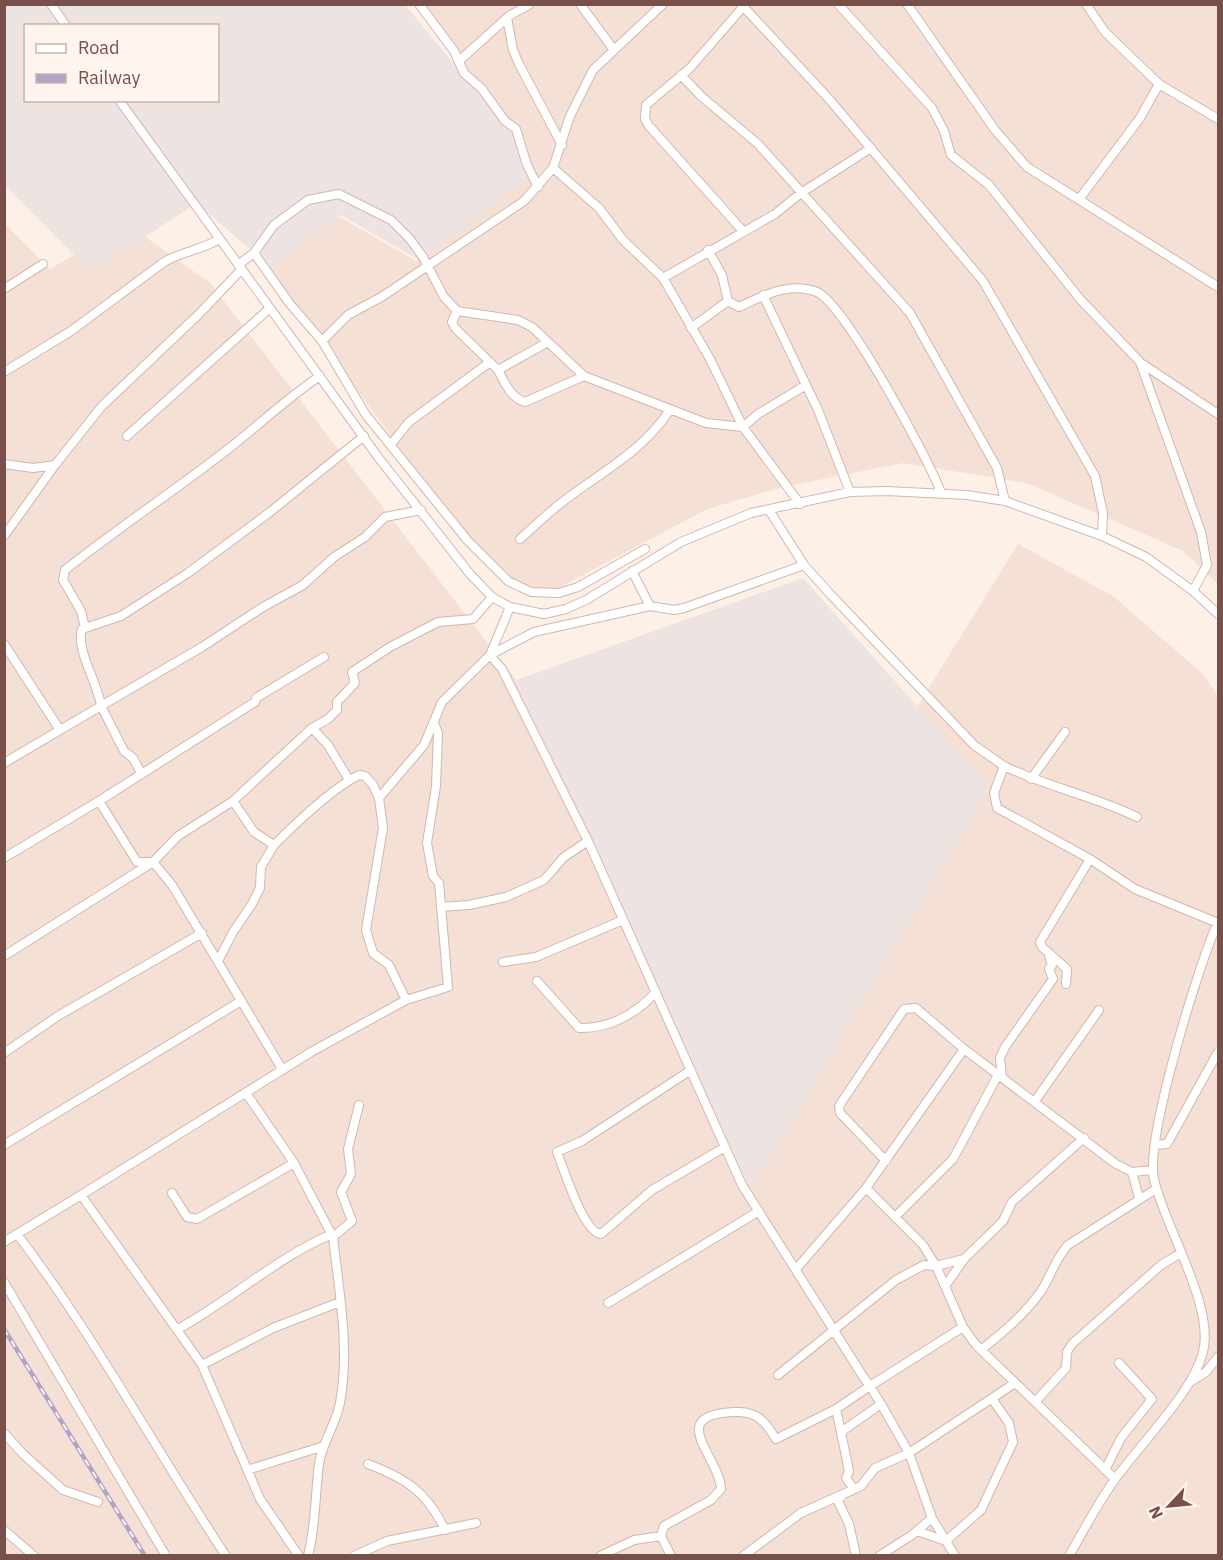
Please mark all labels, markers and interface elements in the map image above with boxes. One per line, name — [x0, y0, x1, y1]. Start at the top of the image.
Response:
legend — [24, 24, 219, 102]
text: Road — [78, 36, 119, 59]
text: Railway — [78, 66, 140, 89]
north arrow — [1139, 1476, 1199, 1536]
text: N — [1144, 1503, 1167, 1522]

